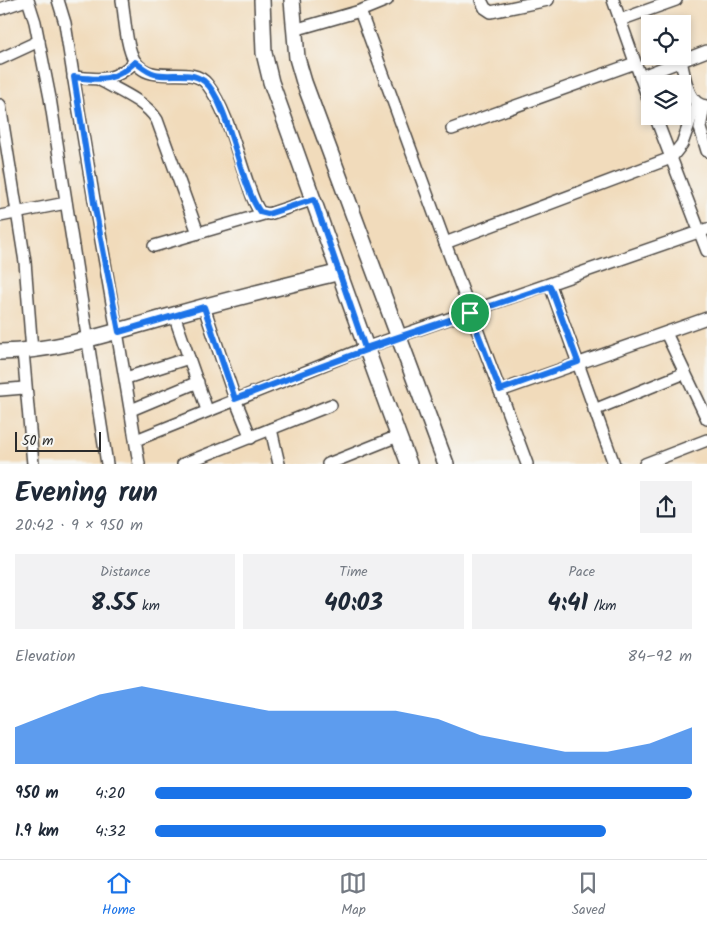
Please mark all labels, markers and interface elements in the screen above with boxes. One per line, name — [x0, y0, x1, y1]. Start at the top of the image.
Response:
map controls — [641, 15, 691, 125]
button: locate — [641, 15, 691, 65]
button: layers — [641, 75, 691, 125]
pin — [449, 292, 491, 334]
icon: arrive — [456, 299, 484, 327]
scale bar — [15, 429, 101, 452]
text: 50 m — [22, 430, 53, 452]
text: Evening run — [15, 471, 158, 516]
button: share — [640, 481, 692, 533]
text: 20:42 · 9 × 950 m — [15, 513, 143, 538]
text: Distance — [100, 561, 150, 583]
text: Time — [339, 561, 368, 583]
text: Pace — [568, 561, 595, 583]
text: 8.55 — [91, 583, 136, 623]
text: 40:03 — [324, 583, 383, 623]
text: 4:41 — [547, 583, 588, 623]
text: km — [136, 595, 160, 617]
text: /km — [588, 595, 616, 617]
text: Elevation — [15, 644, 76, 669]
text: 84–92 m — [628, 644, 692, 669]
text: 950 m — [15, 781, 59, 806]
text: 4:20 — [95, 781, 125, 806]
text: 1.9 km — [15, 819, 59, 844]
text: 4:32 — [95, 819, 126, 844]
tab: Home — [102, 869, 135, 921]
tab: Map — [339, 869, 367, 921]
tab: Saved — [572, 869, 605, 921]

